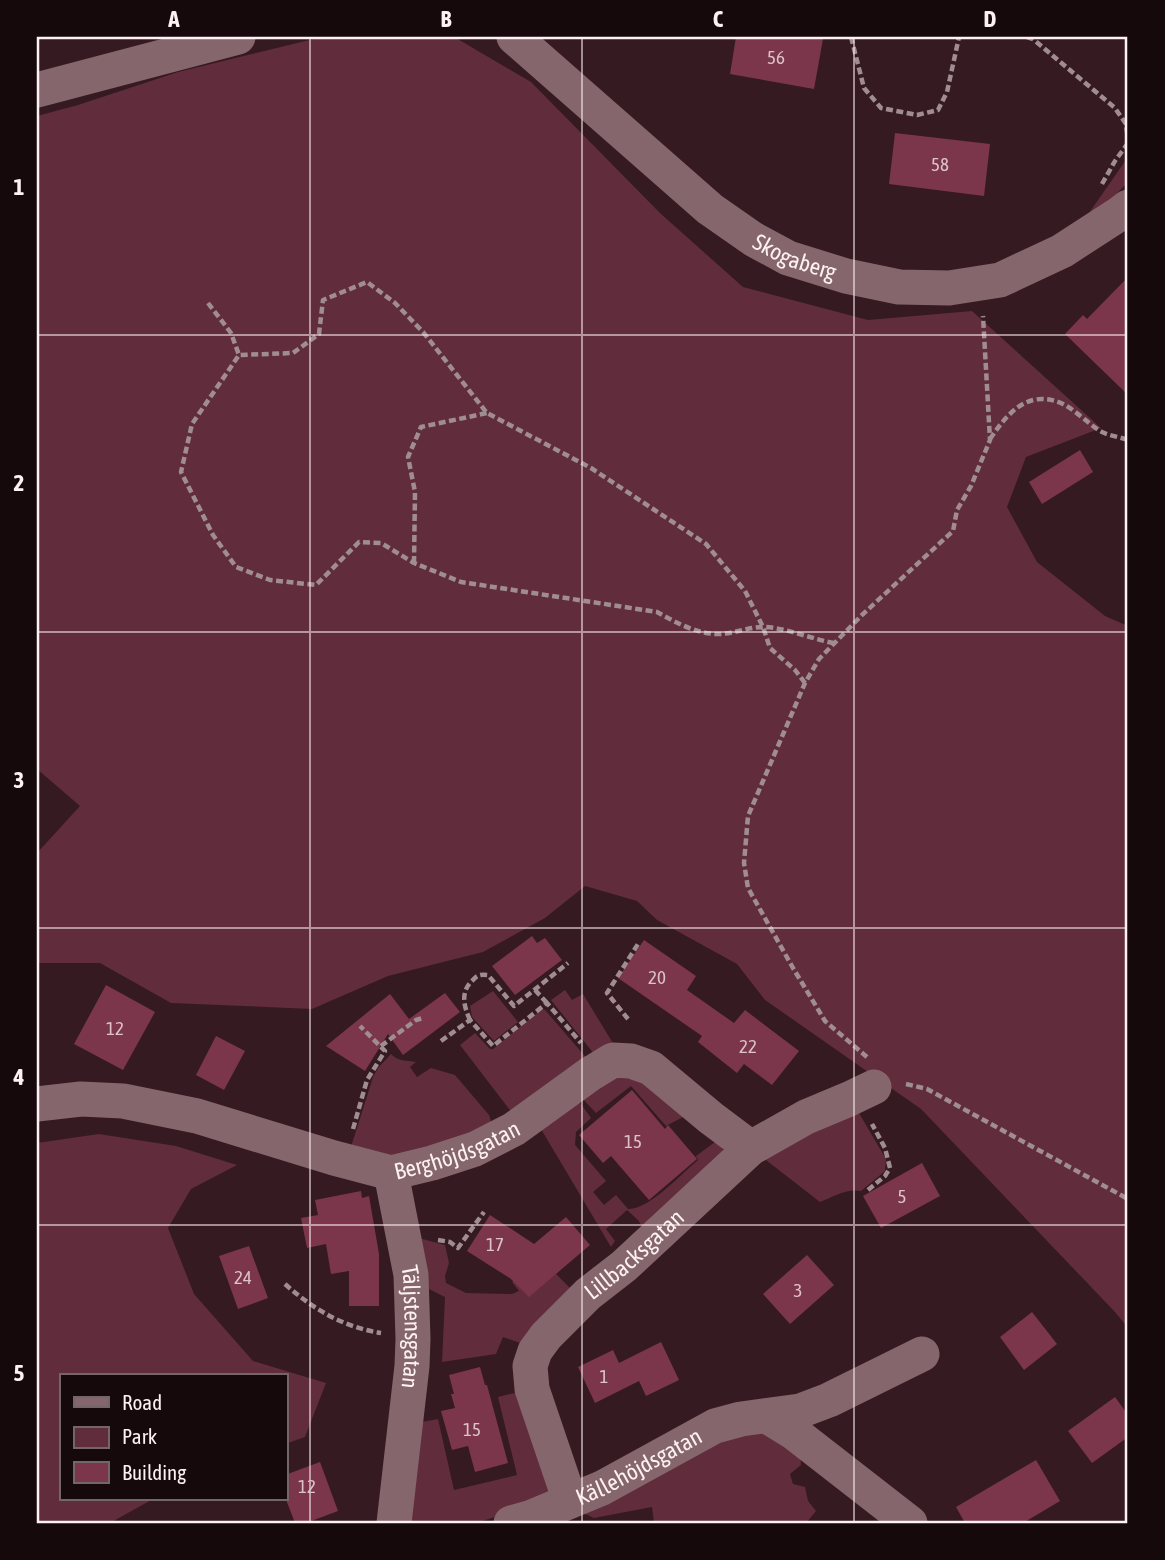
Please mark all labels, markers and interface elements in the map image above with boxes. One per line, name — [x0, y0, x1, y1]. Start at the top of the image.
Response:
text: A — [167, 6, 180, 32]
text: B — [441, 6, 452, 32]
text: C — [713, 6, 724, 32]
text: D — [984, 6, 997, 32]
house number: 56 — [767, 46, 785, 68]
house number: 58 — [931, 153, 949, 175]
text: 1 — [14, 174, 25, 200]
street label: Skogaberg — [749, 229, 840, 285]
text: 2 — [14, 470, 24, 496]
text: 3 — [14, 767, 24, 793]
house number: 20 — [648, 966, 666, 988]
house number: 12 — [106, 1017, 124, 1039]
house number: 22 — [739, 1035, 757, 1057]
text: 4 — [13, 1064, 25, 1090]
street label: Berghöjdsgatan — [392, 1115, 524, 1185]
house number: 15 — [624, 1130, 642, 1152]
house number: 5 — [898, 1185, 906, 1207]
street label: Lillbacksgatan — [579, 1204, 689, 1305]
house number: 17 — [486, 1233, 504, 1255]
street label: Täljstensgatan — [396, 1263, 426, 1390]
house number: 24 — [234, 1266, 252, 1288]
house number: 3 — [794, 1279, 802, 1301]
text: 5 — [14, 1360, 25, 1386]
house number: 1 — [600, 1365, 608, 1387]
legend — [60, 1374, 287, 1500]
text: Road — [122, 1390, 162, 1414]
house number: 15 — [463, 1418, 481, 1440]
street label: Källehöjdsgatan — [572, 1423, 706, 1510]
text: Park — [122, 1424, 157, 1448]
text: Building — [122, 1460, 186, 1484]
house number: 12 — [298, 1475, 316, 1497]

